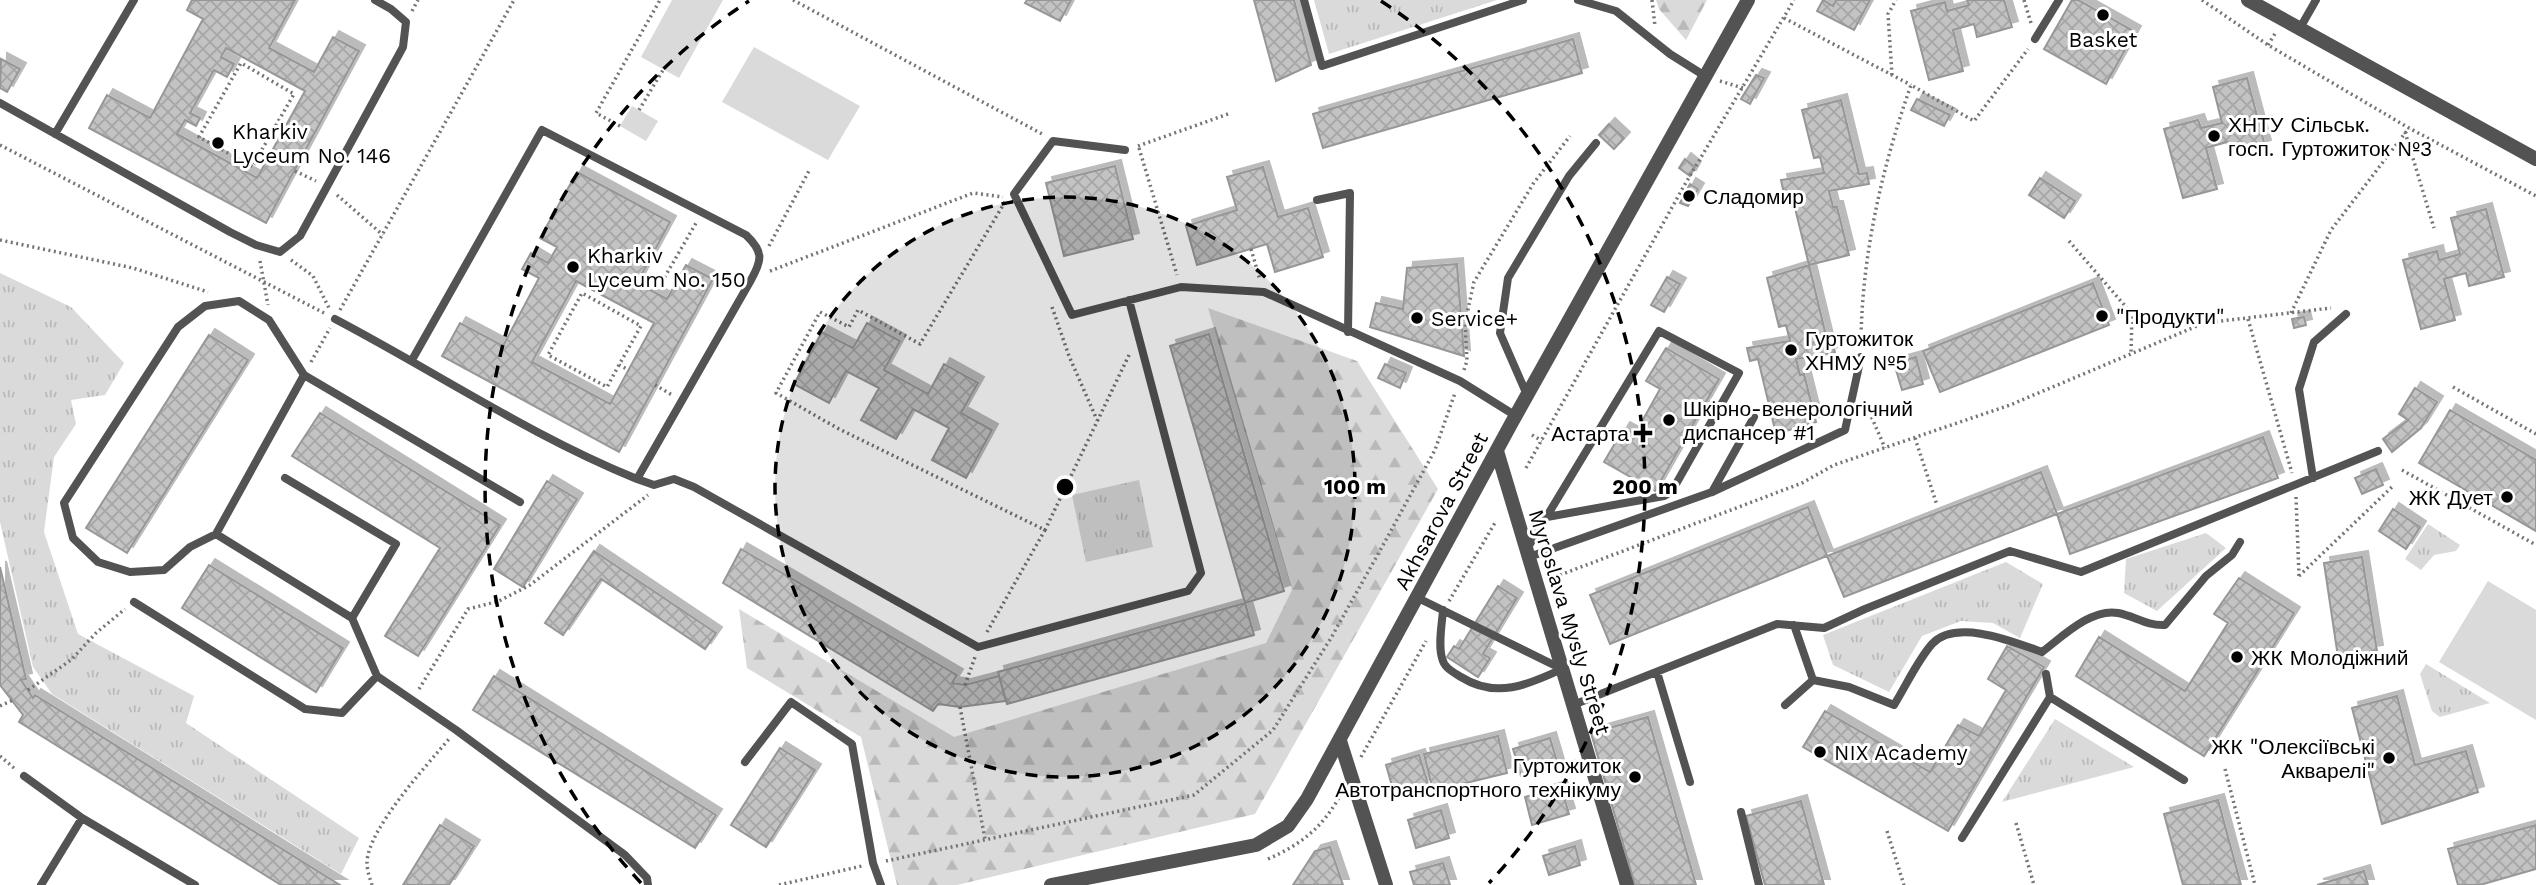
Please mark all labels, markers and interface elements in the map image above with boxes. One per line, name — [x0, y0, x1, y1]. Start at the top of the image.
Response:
marker: Basket — [2095, 7, 2111, 23]
place label: Basket — [2069, 27, 2138, 52]
place label: ХНТУ Сільськ. госп. Гуртожиток №3 — [2228, 112, 2432, 161]
place label: Kharkiv Lyceum No. 146 — [232, 119, 391, 168]
marker: ХНТУ Сільськ. госп. Гуртожиток №3 — [2206, 128, 2222, 144]
marker: Kharkiv Lyceum No. 146 — [210, 135, 226, 151]
place label: Сладомир — [1703, 184, 1804, 209]
marker: Сладомир — [1681, 188, 1697, 204]
place label: Kharkiv Lyceum No. 150 — [587, 243, 746, 292]
marker: Kharkiv Lyceum No. 150 — [565, 259, 581, 275]
place label: "Продукти" — [2116, 304, 2224, 329]
place label: Service+ — [1431, 306, 1518, 331]
marker: "Продукти" — [2094, 308, 2110, 324]
marker: Service+ — [1409, 310, 1425, 326]
place label: Гуртожиток ХНМУ №5 — [1805, 326, 1914, 375]
marker: Гуртожиток ХНМУ №5 — [1783, 342, 1799, 358]
place label: Шкірно-венерологічний диспансер #1 — [1683, 396, 1913, 445]
marker: Шкірно-венерологічний диспансер #1 — [1661, 412, 1677, 428]
place label: Астарта — [1551, 421, 1629, 446]
marker: Астарта — [1635, 425, 1651, 441]
street label: Akhsarova Street — [1389, 428, 1493, 594]
text: 100 m — [1324, 474, 1386, 499]
text: 200 m — [1612, 474, 1678, 499]
centre of rings — [1053, 475, 1077, 499]
place label: ЖК Дует — [2409, 485, 2493, 510]
marker: ЖК Дует — [2499, 489, 2515, 505]
street label: Myroslava Mysly Street — [1524, 506, 1616, 738]
place label: ЖК Молодіжний — [2251, 645, 2408, 670]
marker: ЖК Молодіжний — [2229, 649, 2245, 665]
place label: ЖК "Олексіївські Акварелі" — [2211, 734, 2375, 783]
place label: NIX Academy — [1834, 740, 1968, 765]
marker: NIX Academy — [1812, 744, 1828, 760]
marker: ЖК "Олексіївські Акварелі" — [2381, 750, 2397, 766]
place label: Гуртожиток Автотранспортного технікуму — [1335, 753, 1622, 802]
marker: Гуртожиток Автотранспортного технікуму — [1627, 769, 1643, 785]

